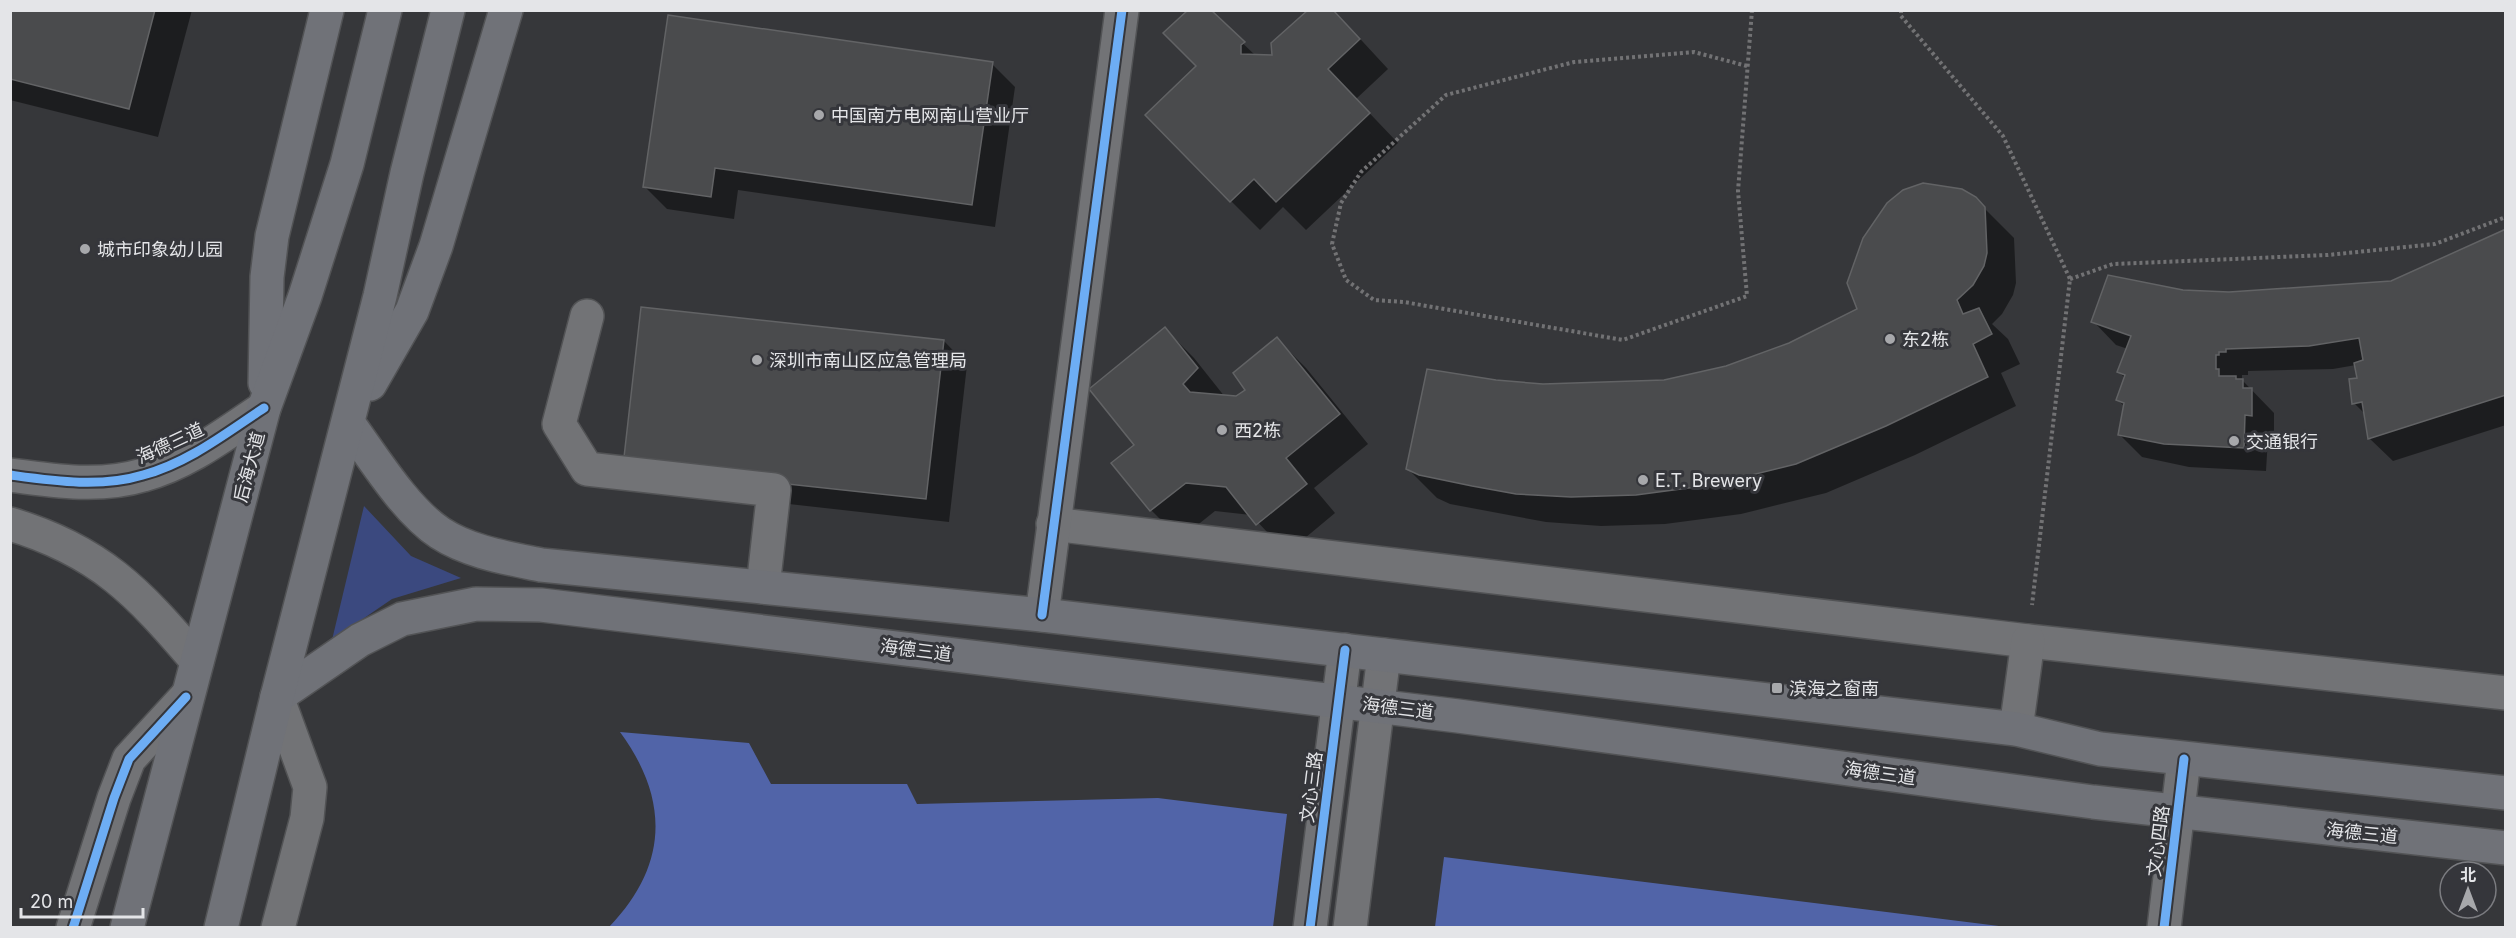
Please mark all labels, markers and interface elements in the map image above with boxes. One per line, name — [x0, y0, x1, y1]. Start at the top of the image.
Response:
place label: 中国南方电网南山营业厅 — [831, 105, 1029, 126]
marker: 中国南方电网南山营业厅 — [812, 108, 826, 122]
place label: 城市印象幼儿园 — [97, 239, 223, 260]
marker: 城市印象幼儿园 — [78, 242, 92, 256]
place label: 东2栋 — [1902, 329, 1949, 350]
marker: 东2栋 — [1883, 332, 1897, 346]
place label: 深圳市南山区应急管理局 — [769, 350, 967, 371]
marker: 深圳市南山区应急管理局 — [750, 353, 764, 367]
street label: 海德三道 — [133, 418, 207, 468]
place label: 西2栋 — [1234, 420, 1281, 441]
marker: 西2栋 — [1215, 423, 1229, 437]
street label: 后海大道 — [230, 430, 268, 504]
place label: 交通银行 — [2246, 431, 2318, 452]
marker: 交通银行 — [2227, 434, 2241, 448]
place label: E.T. Brewery — [1655, 470, 1762, 491]
marker: E.T. Brewery — [1636, 473, 1650, 487]
street label: 海德三道 — [879, 635, 953, 665]
place label: 滨海之窗南 — [1789, 678, 1879, 699]
marker: 滨海之窗南 — [1770, 681, 1784, 695]
street label: 海德三道 — [1361, 693, 1435, 723]
street label: 文心三路 — [1296, 750, 1326, 824]
street label: 海德三道 — [1843, 758, 1917, 788]
street label: 文心四路 — [2143, 804, 2173, 878]
street label: 海德三道 — [2325, 819, 2399, 847]
north arrow — [2438, 860, 2498, 920]
text: 北 — [2460, 865, 2476, 885]
scale bar — [21, 881, 142, 919]
text: 20 m — [30, 891, 73, 912]

